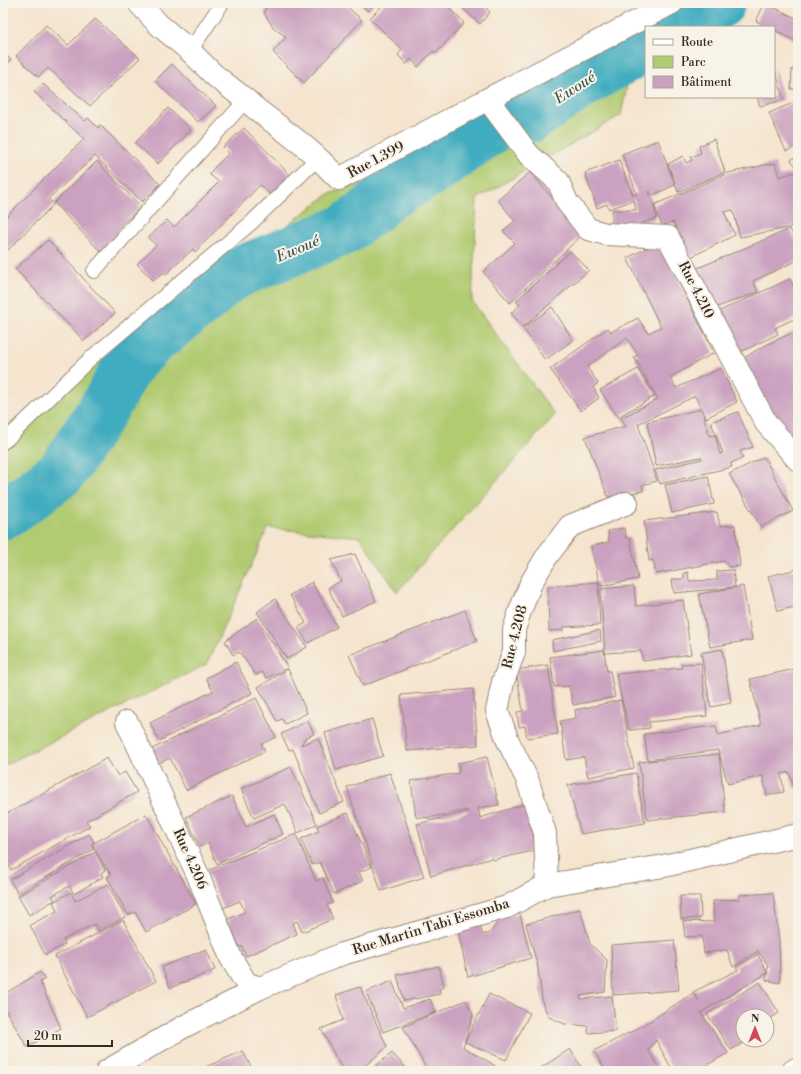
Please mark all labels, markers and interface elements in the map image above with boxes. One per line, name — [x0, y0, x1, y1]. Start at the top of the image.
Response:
legend — [645, 26, 775, 98]
text: Route — [681, 35, 713, 50]
text: Parc — [681, 55, 706, 70]
water label: Ewoué — [550, 67, 600, 109]
text: Bâtiment — [680, 75, 732, 90]
street label: Rue 1.399 — [345, 138, 407, 182]
water label: Ewoué — [273, 231, 323, 267]
street label: Rue 4.210 — [674, 258, 718, 322]
street label: Rue 4.208 — [498, 603, 532, 671]
street label: Rue 4.206 — [169, 826, 212, 893]
street label: Rue Martin Tabi Essomba — [350, 894, 512, 959]
north arrow — [735, 1008, 775, 1048]
text: N — [751, 1012, 760, 1026]
scale bar — [28, 1022, 112, 1048]
text: 20 m — [34, 1029, 62, 1044]

